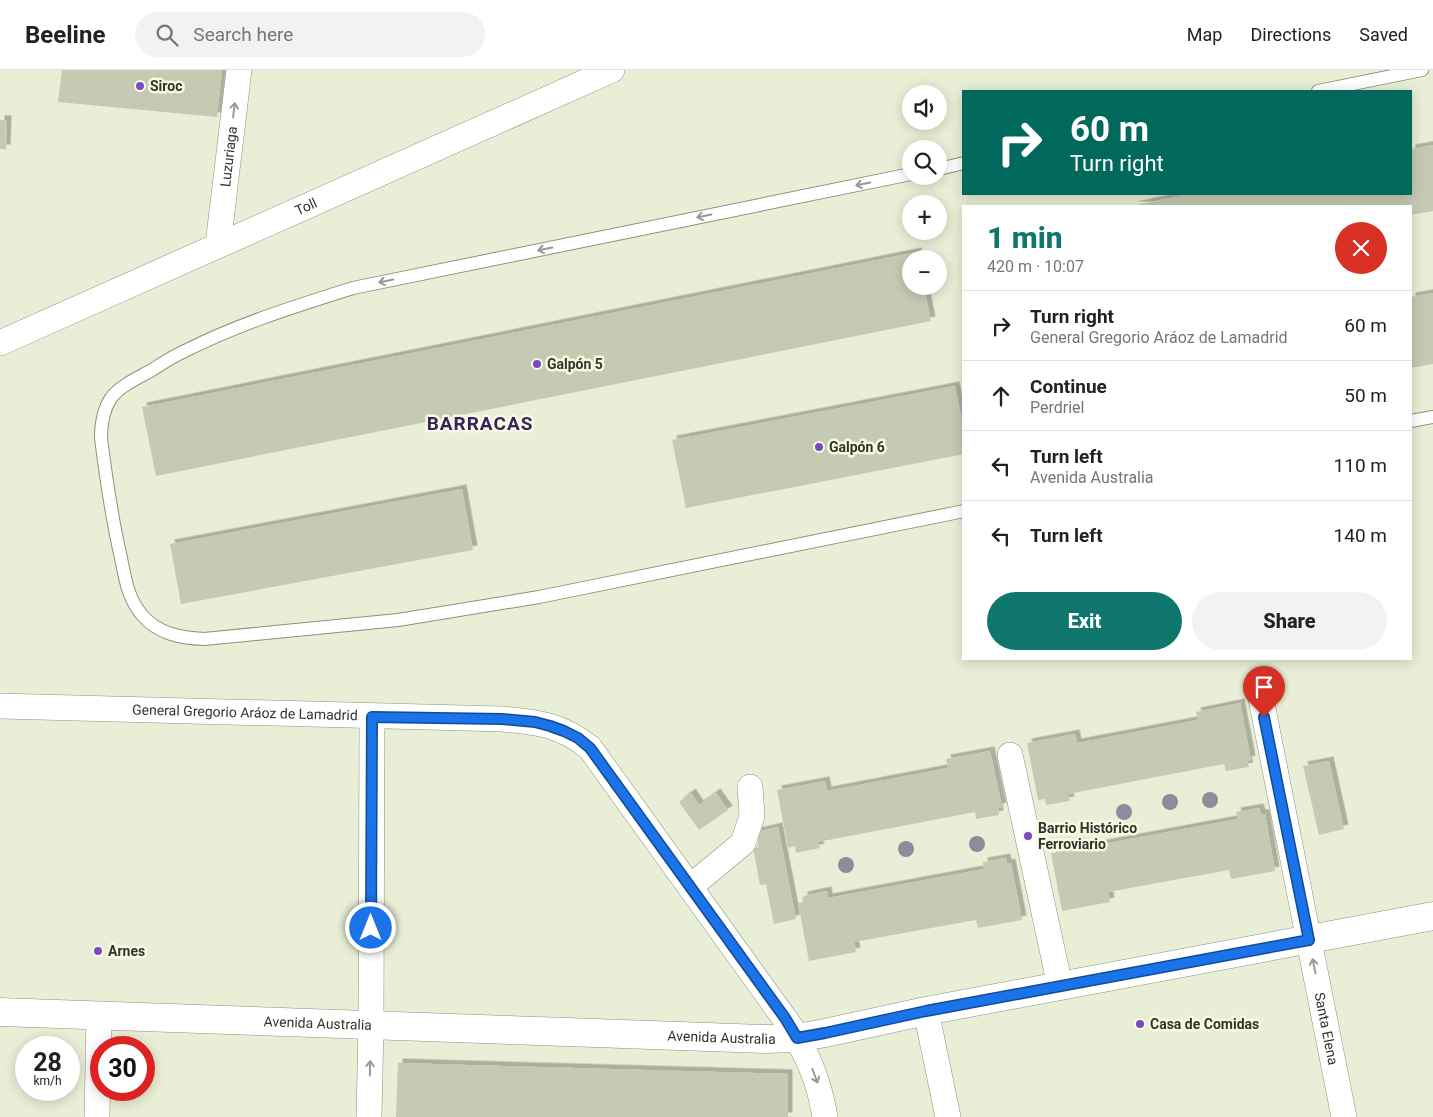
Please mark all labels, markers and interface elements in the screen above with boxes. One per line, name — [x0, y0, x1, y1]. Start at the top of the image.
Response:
search box — [135, 12, 485, 57]
text: Beeline — [25, 21, 105, 49]
icon: search — [153, 21, 181, 49]
text: Search here — [193, 23, 293, 46]
text: Map — [1187, 24, 1222, 45]
text: Directions — [1250, 24, 1331, 45]
text: Saved — [1359, 24, 1408, 45]
place label: Siroc — [150, 78, 182, 94]
marker: Siroc — [134, 80, 146, 92]
map controls — [902, 85, 947, 295]
button: sound — [902, 85, 947, 130]
one-way arrow — [229, 102, 239, 118]
text: 60 m — [1070, 109, 1149, 150]
icon: right — [987, 110, 1052, 175]
street label: Luzuriaga — [217, 125, 240, 188]
button: search — [902, 140, 947, 185]
text: Turn right — [1070, 151, 1164, 176]
one-way arrow — [856, 180, 872, 189]
street label: Toll — [292, 195, 319, 218]
button: + — [902, 195, 947, 240]
one-way arrow — [697, 212, 713, 222]
text: 1 min — [987, 220, 1063, 255]
button: close — [1335, 222, 1387, 274]
one-way arrow — [537, 245, 553, 254]
button: − — [902, 250, 947, 295]
text: 420 m · 10:07 — [987, 257, 1084, 276]
one-way arrow — [378, 277, 394, 287]
text: Turn right — [1030, 305, 1114, 328]
icon: right — [987, 312, 1015, 340]
text: 60 m — [1344, 314, 1387, 337]
text: General Gregorio Aráoz de Lamadrid — [1030, 328, 1288, 347]
place label: Galpón 5 — [547, 356, 603, 372]
marker: Galpón 5 — [531, 358, 543, 370]
text: Continue — [1030, 375, 1107, 398]
icon: ahead — [987, 382, 1015, 410]
text: 50 m — [1344, 384, 1387, 407]
text: Perdriel — [1030, 398, 1084, 417]
district label: BARRACAS — [427, 412, 533, 435]
place label: Galpón 6 — [829, 439, 885, 455]
marker: Galpón 6 — [813, 441, 825, 453]
text: Turn left — [1030, 445, 1103, 468]
icon: left — [987, 452, 1015, 480]
text: 110 m — [1334, 454, 1387, 477]
text: Avenida Australia — [1030, 468, 1154, 487]
icon: left — [987, 522, 1015, 550]
text: Turn left — [1030, 524, 1103, 547]
text: 140 m — [1334, 524, 1387, 547]
button: Exit — [987, 592, 1182, 650]
button: Share — [1192, 592, 1387, 650]
pin — [1243, 666, 1285, 717]
icon: arrive — [1250, 673, 1278, 701]
street label: General Gregorio Aráoz de Lamadrid — [132, 701, 358, 723]
place label: Barrio Histórico Ferroviario — [1038, 820, 1137, 852]
marker: Barrio Histórico Ferroviario — [1022, 830, 1034, 842]
position arrow — [344, 901, 396, 953]
place label: Arnes — [108, 943, 145, 959]
marker: Arnes — [92, 945, 104, 957]
one-way arrow — [1309, 959, 1319, 975]
street label: Santa Elena — [1311, 991, 1341, 1066]
street label: Avenida Australia — [263, 1013, 372, 1033]
place label: Casa de Comidas — [1150, 1016, 1259, 1032]
marker: Casa de Comidas — [1134, 1018, 1146, 1030]
street label: Avenida Australia — [667, 1028, 776, 1047]
speed limit sign: 30 — [90, 1036, 155, 1101]
text: 28 — [33, 1048, 62, 1077]
one-way arrow — [365, 1061, 375, 1077]
one-way arrow — [811, 1068, 820, 1083]
text: km/h — [33, 1074, 62, 1088]

